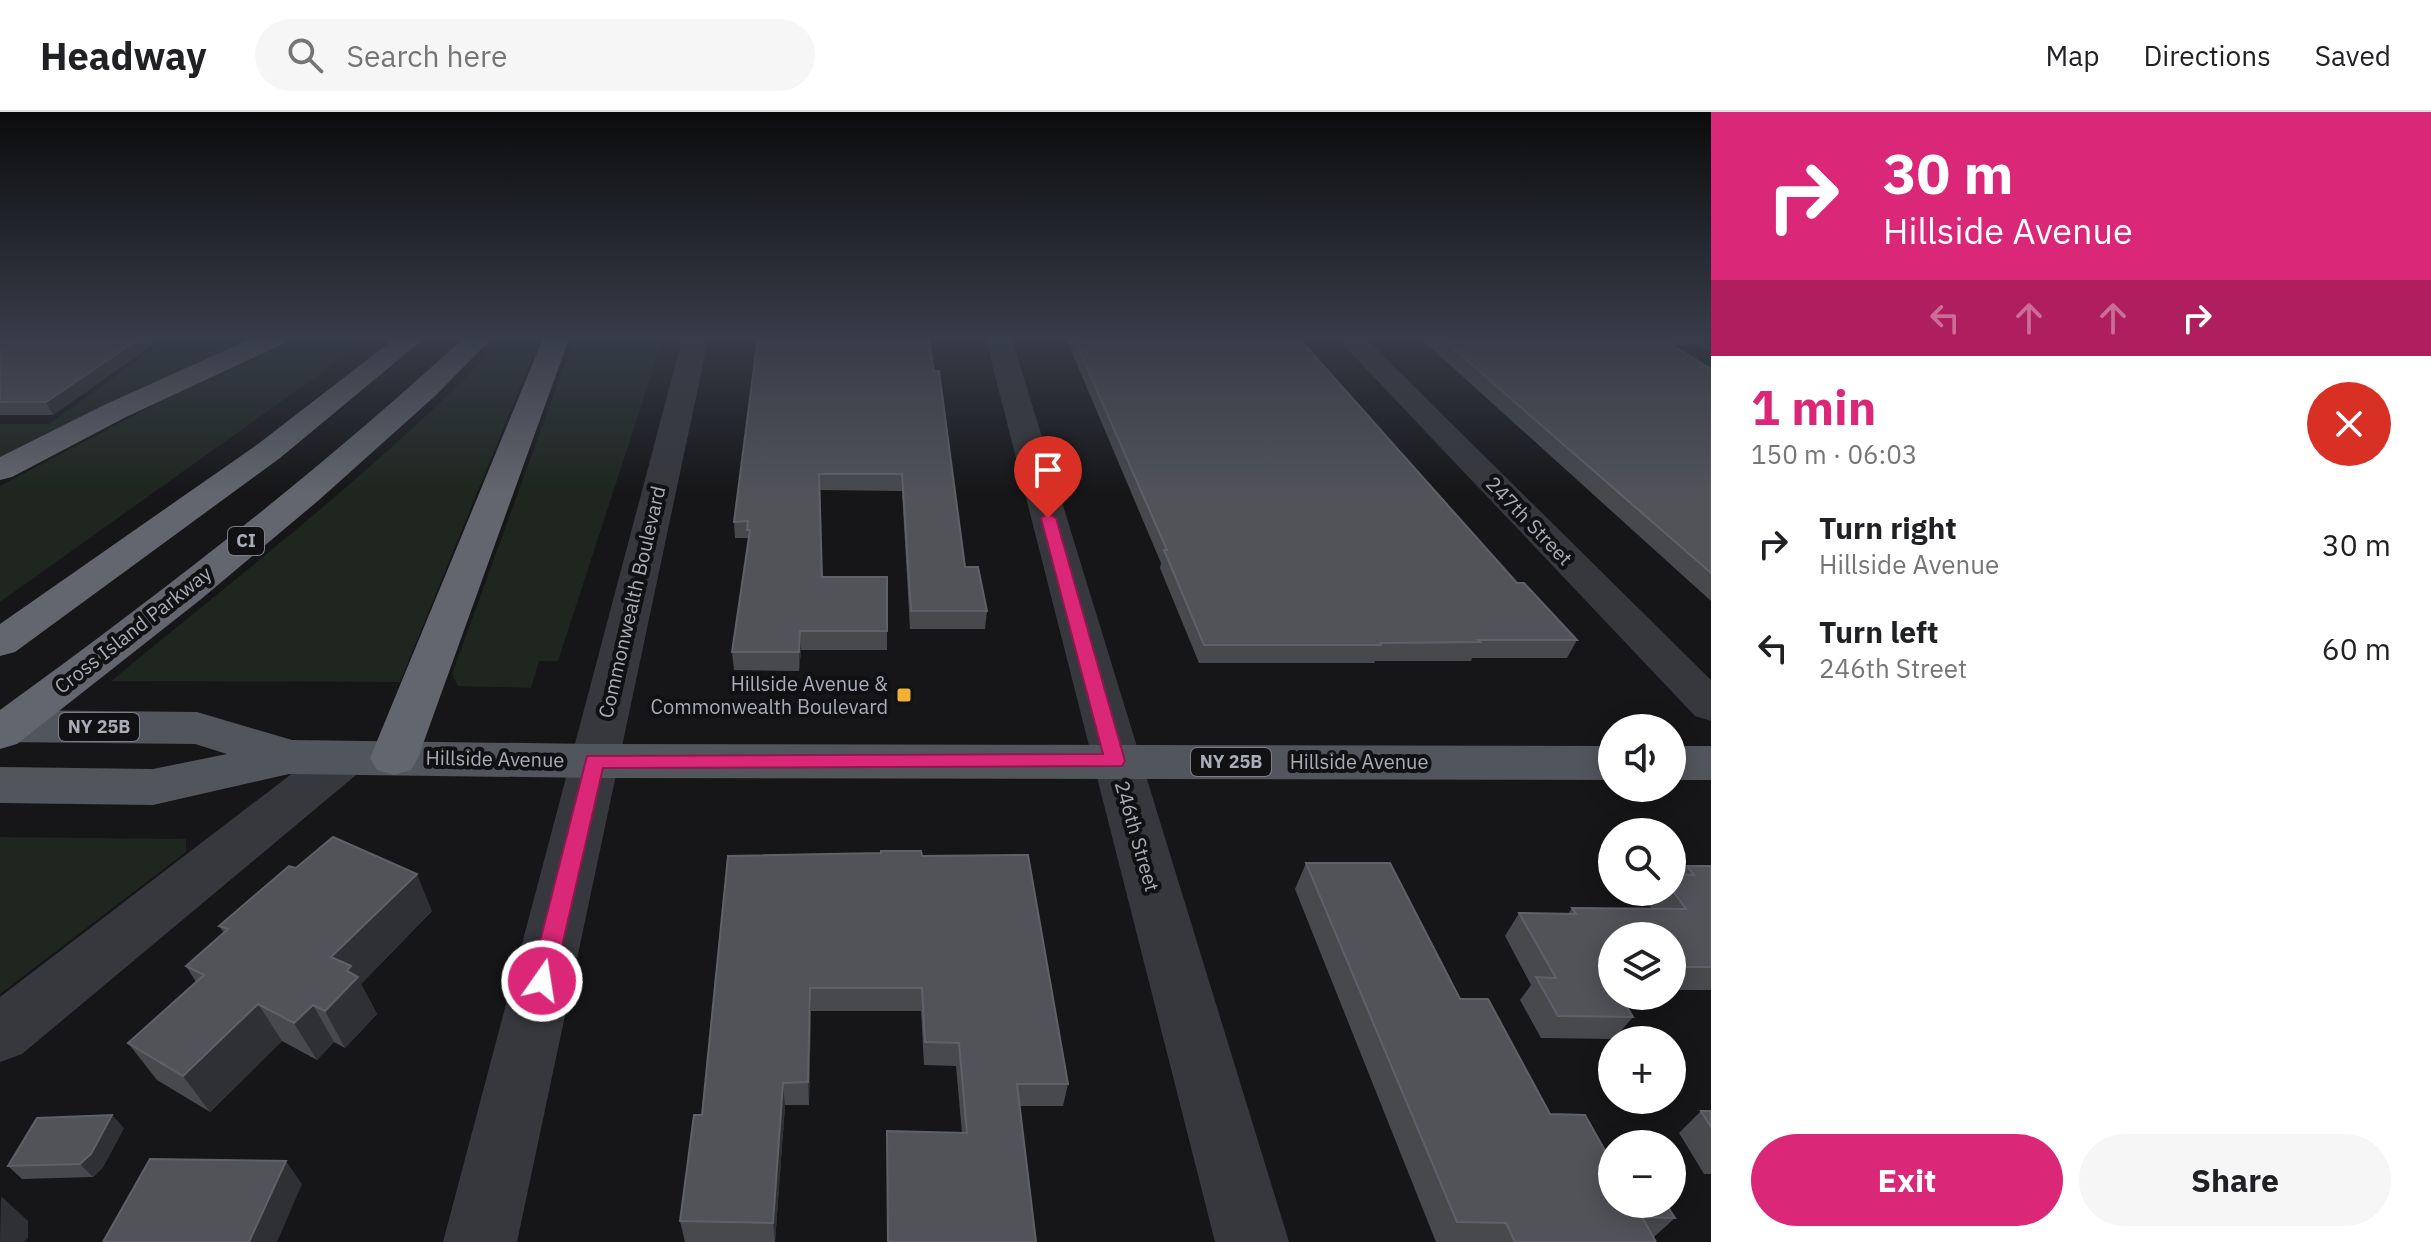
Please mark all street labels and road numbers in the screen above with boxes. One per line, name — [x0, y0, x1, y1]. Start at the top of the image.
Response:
street label: 247th Street — [1480, 470, 1579, 571]
street label: Commonwealth Boulevard — [592, 483, 671, 721]
road number: CI — [228, 527, 264, 555]
street label: Cross Island Parkway — [48, 560, 217, 700]
road number: NY 25B — [59, 713, 139, 741]
street label: Hillside Avenue — [425, 744, 565, 773]
road number: NY 25B — [1191, 748, 1271, 776]
street label: Hillside Avenue — [1290, 748, 1428, 775]
street label: 246th Street — [1109, 777, 1166, 894]

